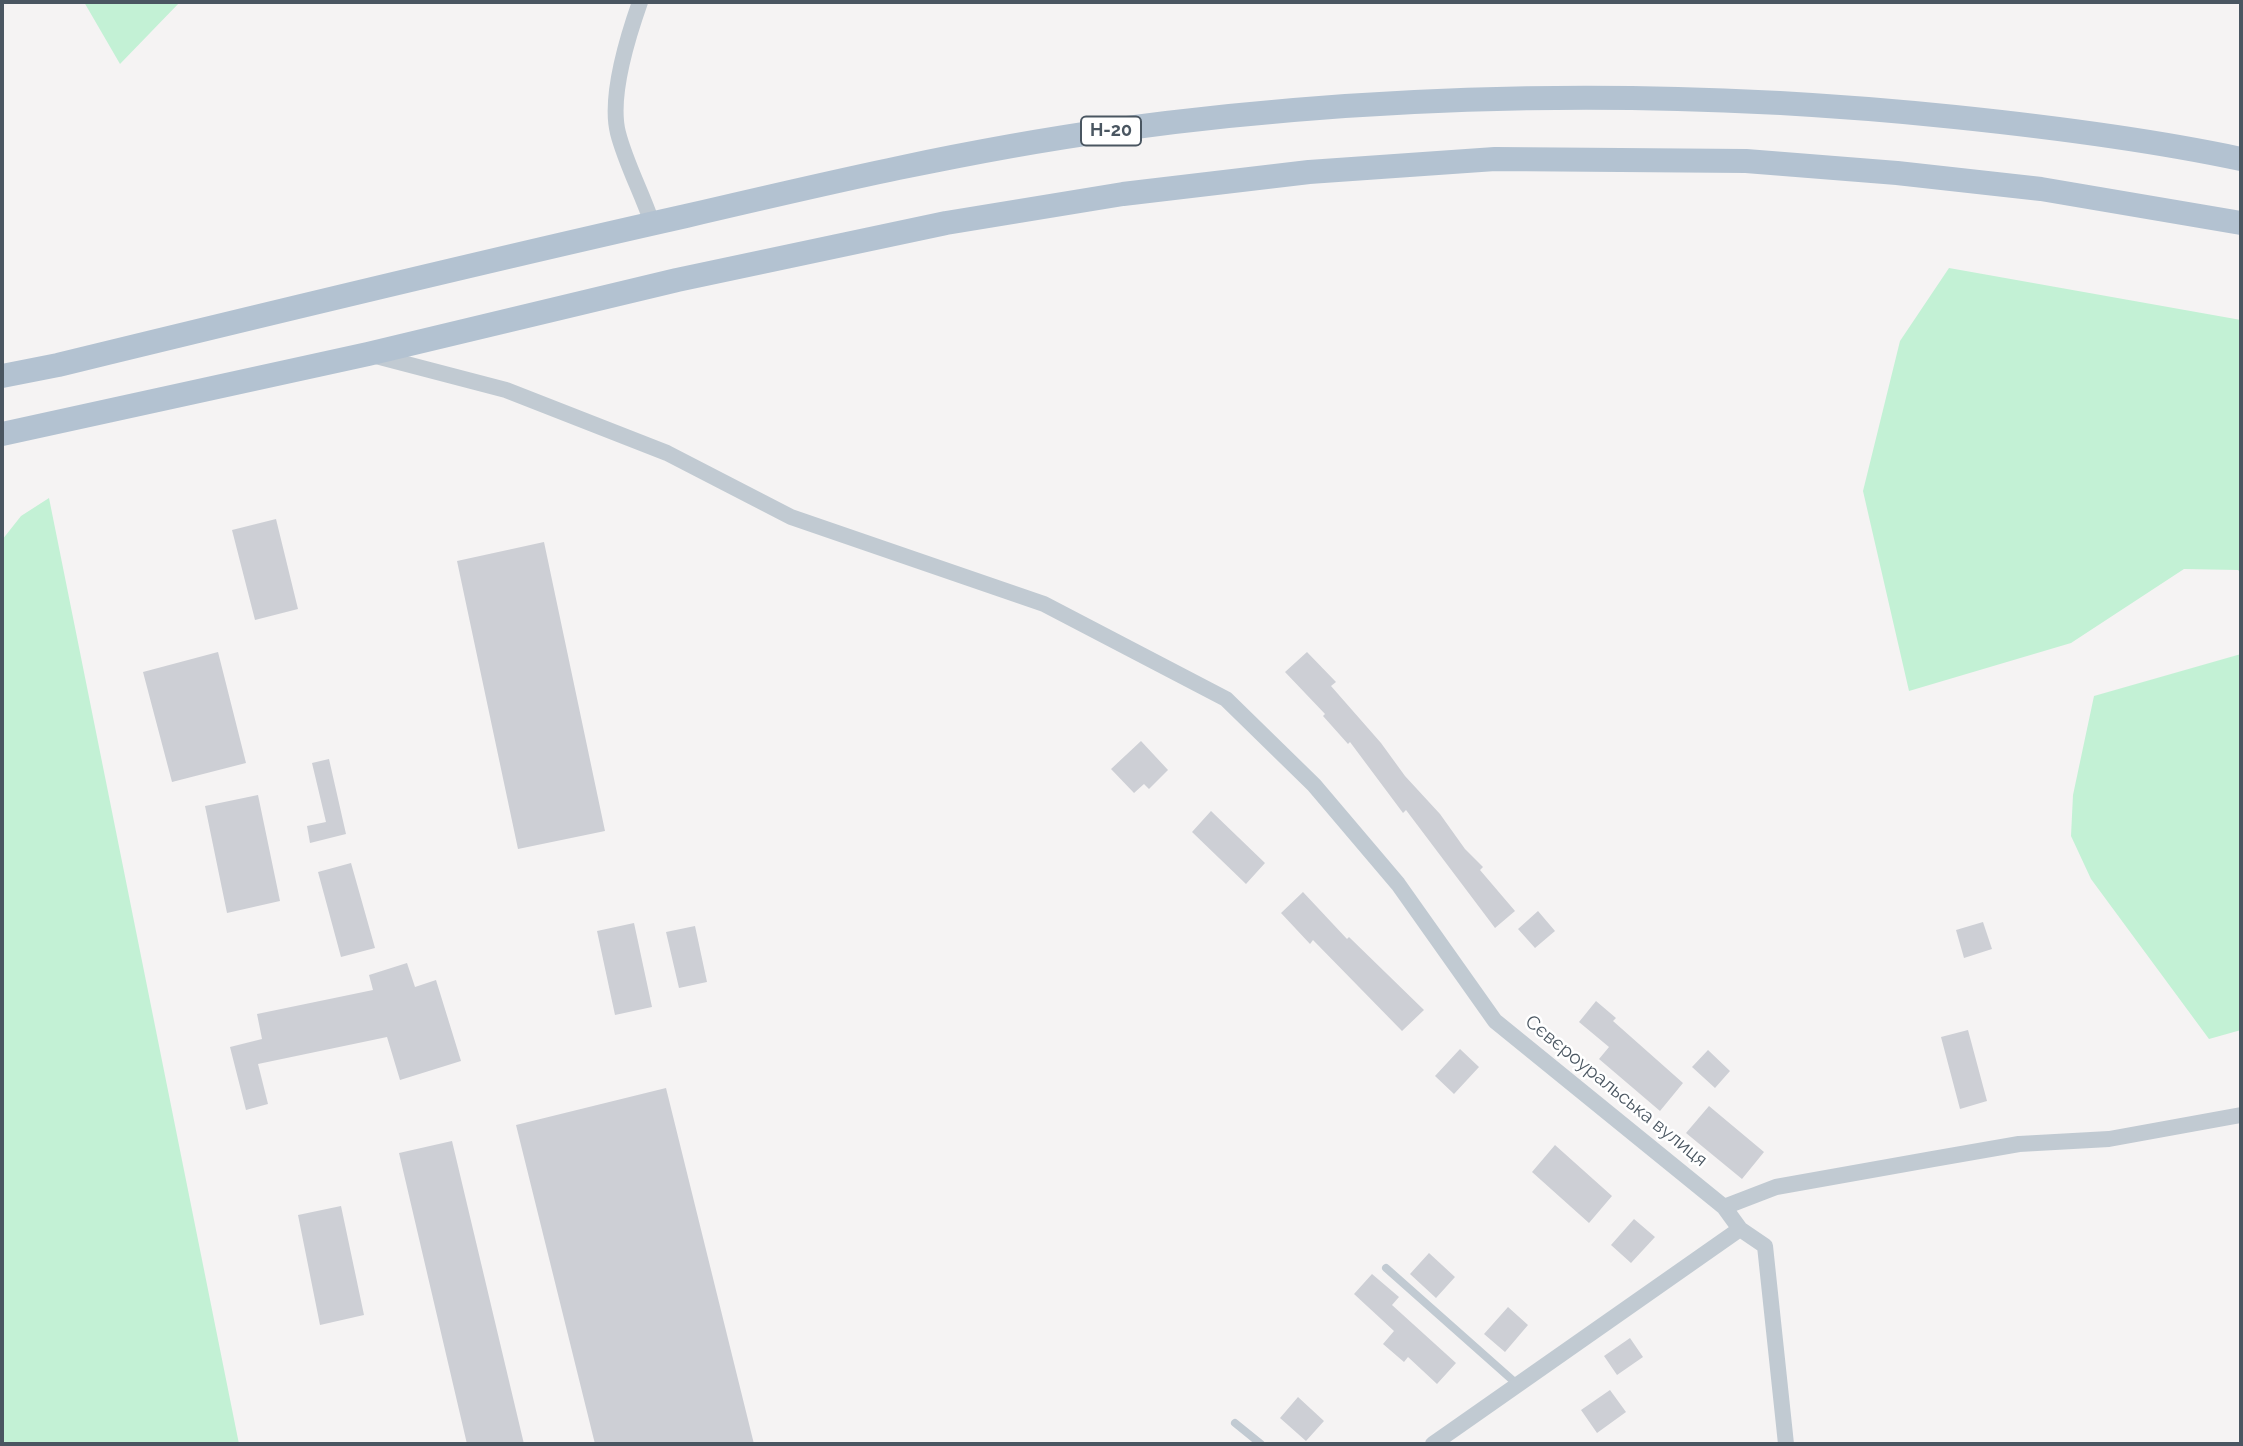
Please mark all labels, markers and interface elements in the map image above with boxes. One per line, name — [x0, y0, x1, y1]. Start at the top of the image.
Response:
road number: Н-20 — [1081, 116, 1141, 146]
street label: Сєвєроуральська вулиця — [1520, 1010, 1712, 1172]

